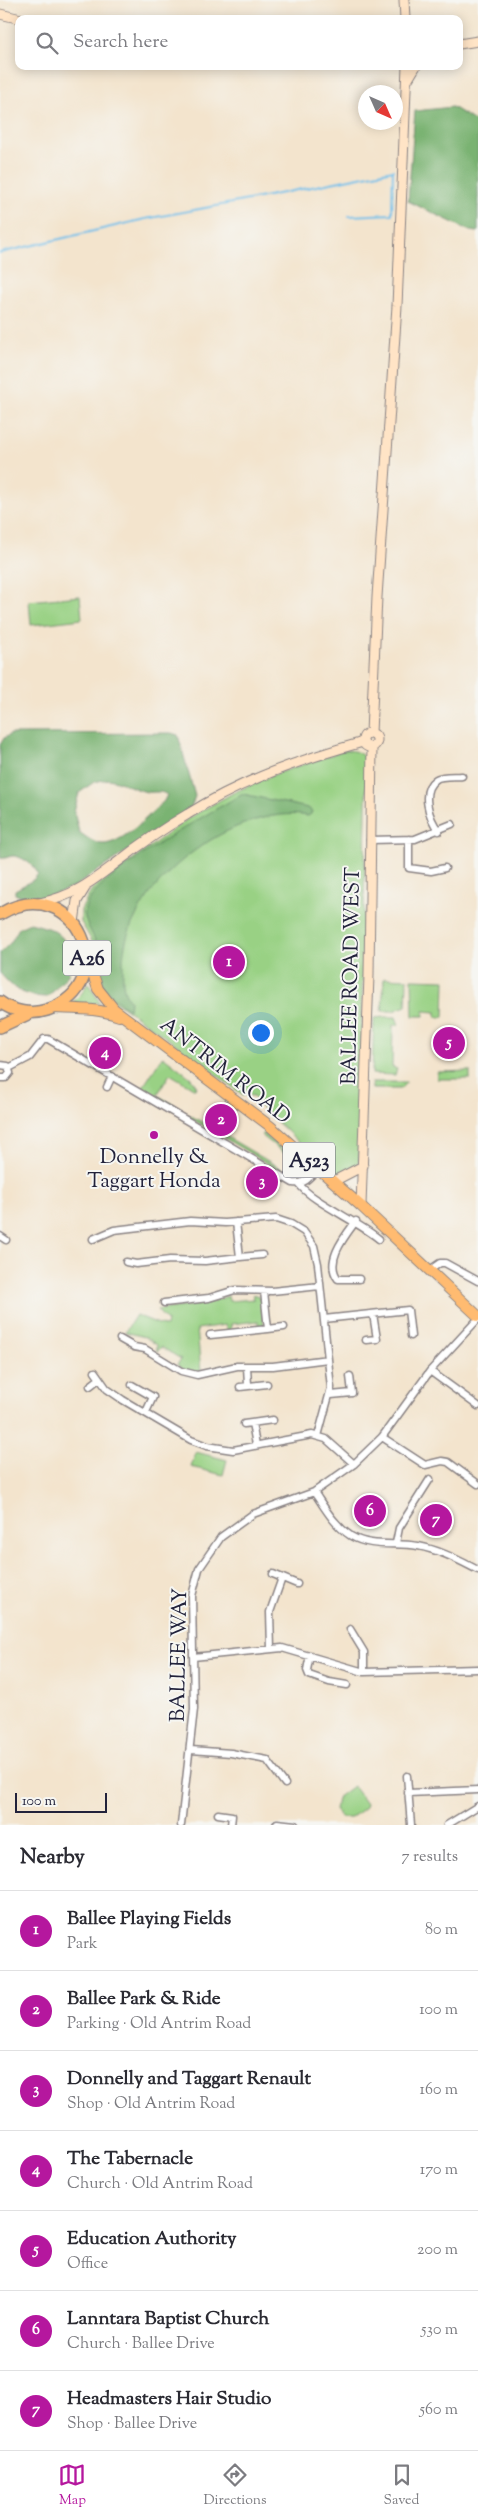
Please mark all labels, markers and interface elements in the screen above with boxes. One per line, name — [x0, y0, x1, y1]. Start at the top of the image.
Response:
search box — [15, 15, 463, 70]
icon: search — [33, 29, 61, 57]
text: Search here — [73, 29, 168, 56]
north arrow — [358, 85, 403, 130]
street label: BALLEE ROAD WEST — [335, 867, 369, 1085]
road number: A26 — [63, 940, 111, 976]
pin: 1 — [213, 943, 245, 981]
street label: ANTRIM ROAD — [153, 1011, 297, 1132]
your location — [248, 1020, 274, 1046]
pin: 5 — [433, 1024, 465, 1062]
pin: 4 — [89, 1034, 121, 1072]
pin: 2 — [205, 1101, 237, 1139]
marker: Donnelly & Taggart Honda — [148, 1129, 160, 1141]
road number: A523 — [283, 1142, 335, 1178]
place label: Donnelly & Taggart Honda — [87, 1143, 221, 1197]
pin: 3 — [246, 1163, 278, 1201]
pin: 6 — [354, 1492, 386, 1530]
pin: 7 — [420, 1501, 452, 1539]
street label: BALLEE WAY — [164, 1588, 196, 1722]
scale bar — [15, 1790, 108, 1813]
text: 100 m — [22, 1792, 56, 1812]
text: Nearby — [20, 1843, 85, 1873]
text: 7 results — [402, 1846, 458, 1869]
text: Ballee Playing Fields — [67, 1906, 231, 1933]
text: 1 — [33, 1919, 39, 1942]
text: 80 m — [425, 1919, 458, 1942]
text: Park — [67, 1933, 98, 1956]
text: Ballee Park & Ride — [67, 1986, 221, 2013]
text: 2 — [32, 1999, 40, 2022]
text: 100 m — [419, 1999, 458, 2022]
text: Parking · Old Antrim Road — [67, 2013, 251, 2036]
text: Donnelly and Taggart Renault — [67, 2066, 311, 2093]
text: 3 — [33, 2079, 39, 2102]
text: 160 m — [420, 2079, 458, 2102]
text: Shop · Old Antrim Road — [67, 2093, 235, 2116]
text: The Tabernacle — [67, 2146, 193, 2173]
text: 4 — [32, 2159, 40, 2182]
text: 170 m — [420, 2159, 458, 2182]
text: Church · Old Antrim Road — [67, 2173, 253, 2196]
text: Education Authority — [67, 2226, 237, 2253]
text: 5 — [33, 2239, 39, 2262]
text: 200 m — [417, 2239, 458, 2262]
text: Office — [67, 2253, 108, 2276]
text: Lanntara Baptist Church — [67, 2306, 269, 2333]
text: 6 — [32, 2319, 40, 2342]
text: 530 m — [421, 2319, 458, 2342]
text: Church · Ballee Drive — [67, 2333, 215, 2356]
text: Headmasters Hair Studio — [67, 2386, 272, 2413]
text: 7 — [32, 2399, 40, 2422]
text: 560 m — [419, 2399, 458, 2422]
text: Shop · Ballee Drive — [67, 2413, 197, 2436]
tab: Map — [58, 2461, 86, 2511]
tab: Directions — [203, 2461, 267, 2511]
tab: Saved — [384, 2461, 419, 2511]

